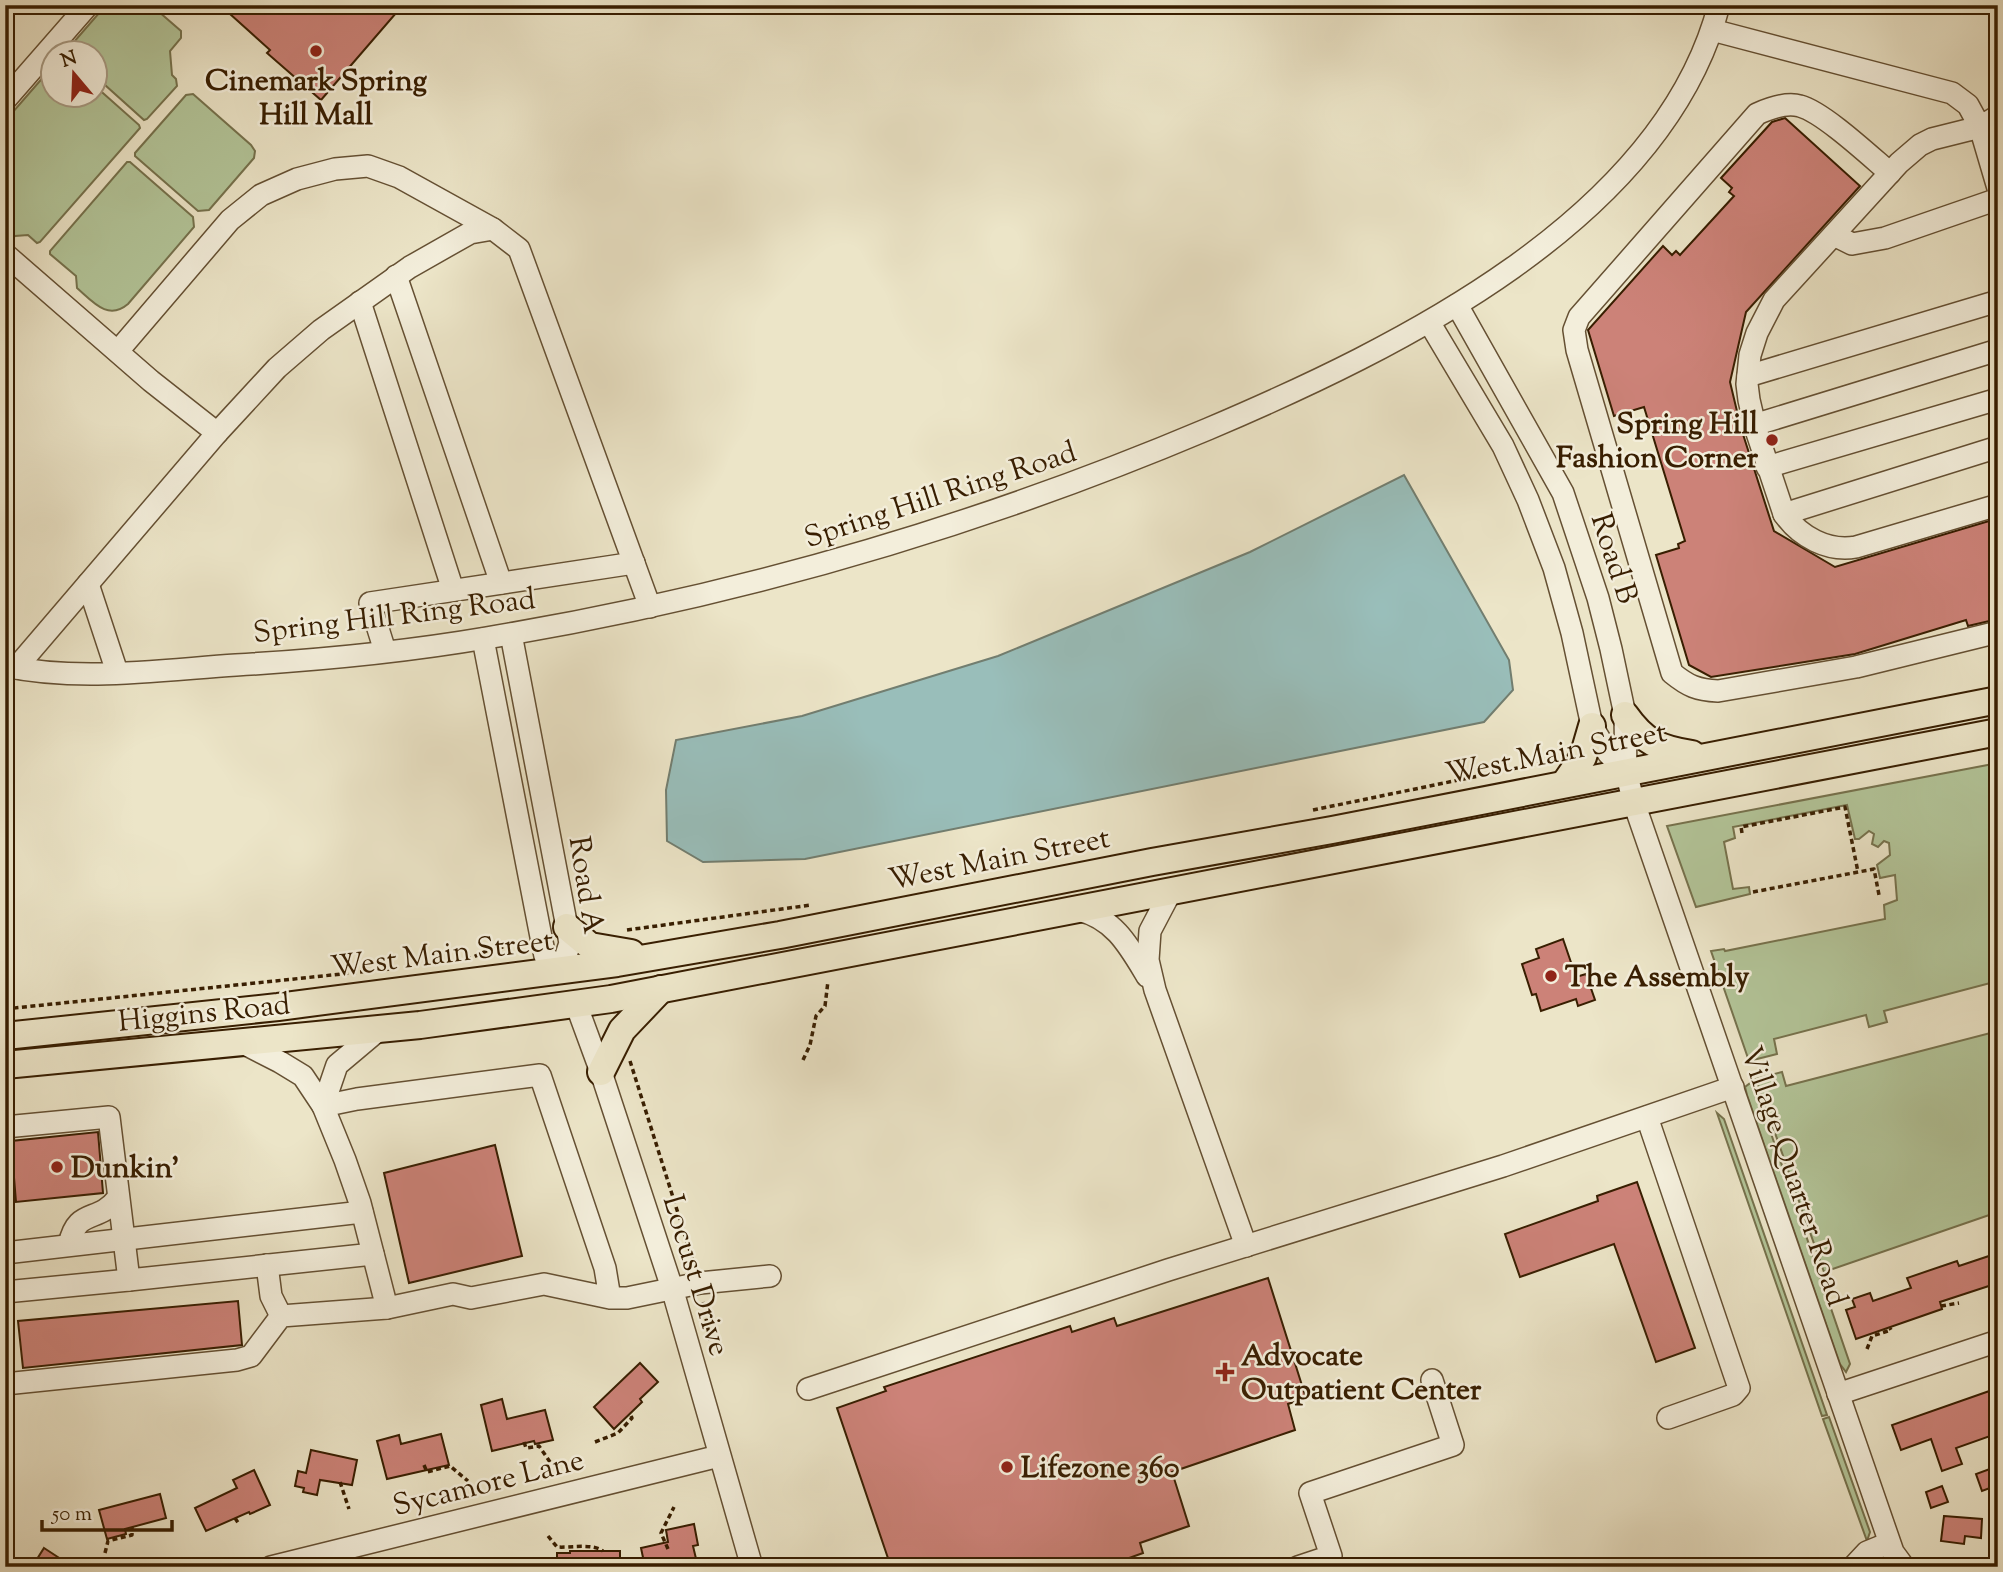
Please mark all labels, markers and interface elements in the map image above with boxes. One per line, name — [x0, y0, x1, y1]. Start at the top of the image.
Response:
north arrow — [38, 38, 108, 108]
marker: Cinemark Spring Hill Mall — [308, 43, 324, 59]
text: N — [58, 45, 81, 76]
place label: Cinemark Spring Hill Mall — [205, 61, 427, 138]
place label: Spring Hill Fashion Corner — [1556, 404, 1759, 481]
street label: Spring Hill Ring Road — [799, 432, 1083, 561]
marker: Spring Hill Fashion Corner — [1764, 432, 1780, 448]
street label: Road B — [1578, 508, 1647, 610]
street label: Spring Hill Ring Road — [251, 579, 538, 656]
street label: West Main Street — [1442, 712, 1671, 797]
street label: West Main Street — [885, 818, 1114, 903]
street label: Road A — [556, 834, 613, 937]
street label: West Main Street — [328, 920, 556, 990]
place label: The Assembly — [1565, 957, 1750, 1000]
marker: The Assembly — [1543, 968, 1559, 984]
street label: Higgins Road — [116, 984, 293, 1045]
street label: Village Quarter Road — [1728, 1041, 1857, 1313]
place label: Dunkin' — [71, 1148, 179, 1191]
marker: Dunkin' — [49, 1159, 65, 1175]
street label: Locust Drive — [650, 1190, 739, 1361]
place label: Advocate Outpatient Center — [1241, 1336, 1482, 1413]
marker: Advocate Outpatient Center — [1215, 1362, 1235, 1382]
street label: Sycamore Lane — [389, 1440, 589, 1529]
place label: Lifezone 360 — [1021, 1448, 1180, 1491]
marker: Lifezone 360 — [999, 1459, 1015, 1475]
scale bar — [42, 1488, 172, 1532]
text: 50 m — [51, 1500, 92, 1530]

